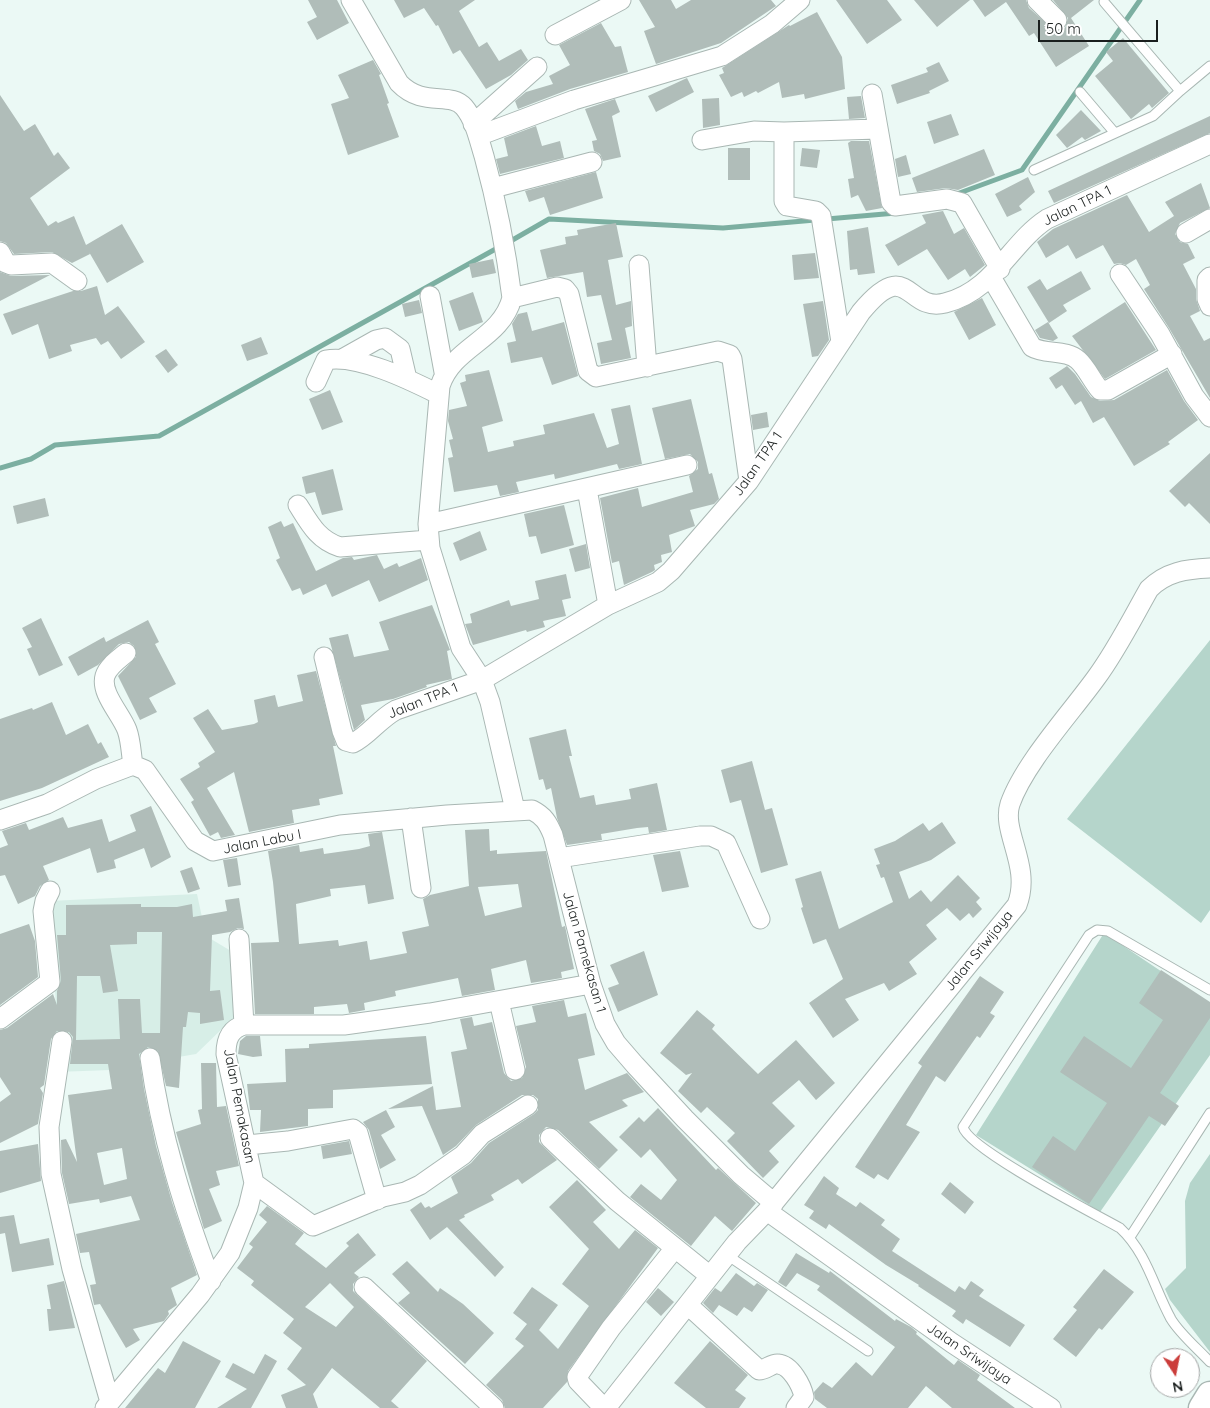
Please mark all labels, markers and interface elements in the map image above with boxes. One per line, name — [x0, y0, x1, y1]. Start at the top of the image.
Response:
scale bar — [1040, 10, 1160, 42]
text: 50 m — [1046, 19, 1081, 38]
street label: Jalan TPA 1 — [1040, 182, 1114, 230]
street label: Jalan TPA 1 — [730, 429, 786, 499]
street label: Jalan TPA 1 — [385, 679, 461, 723]
street label: Jalan Labu I — [221, 826, 303, 858]
street label: Jalan Pamekasan 1 — [559, 889, 609, 1015]
street label: Jalan Sriwijaya — [941, 907, 1017, 995]
street label: Jalan Pemakasan — [220, 1047, 258, 1165]
street label: Jalan Sriwijaya — [923, 1319, 1015, 1389]
north arrow — [1150, 1348, 1200, 1398]
text: N — [1171, 1377, 1184, 1397]

